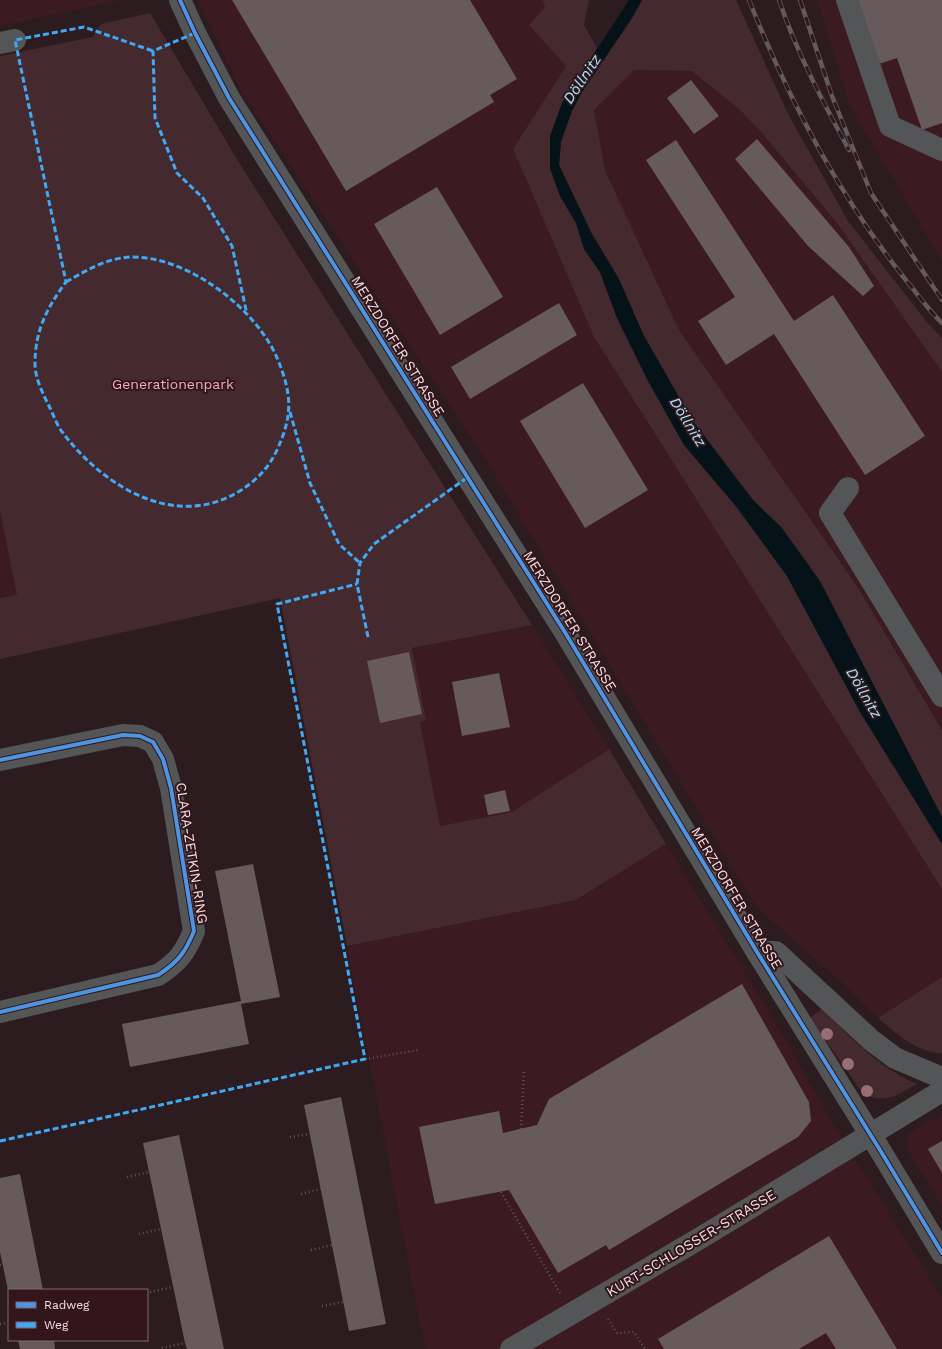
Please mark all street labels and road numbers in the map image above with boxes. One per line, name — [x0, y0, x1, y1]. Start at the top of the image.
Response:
street label: MERZDORFER STRASSE — [348, 273, 448, 419]
street label: MERZDORFER STRASSE — [520, 548, 620, 694]
street label: CLARA-ZETKIN-RING — [173, 781, 211, 925]
street label: MERZDORFER STRASSE — [688, 824, 786, 972]
street label: KURT-SCHLOSSER-STRASSE — [604, 1186, 778, 1300]

